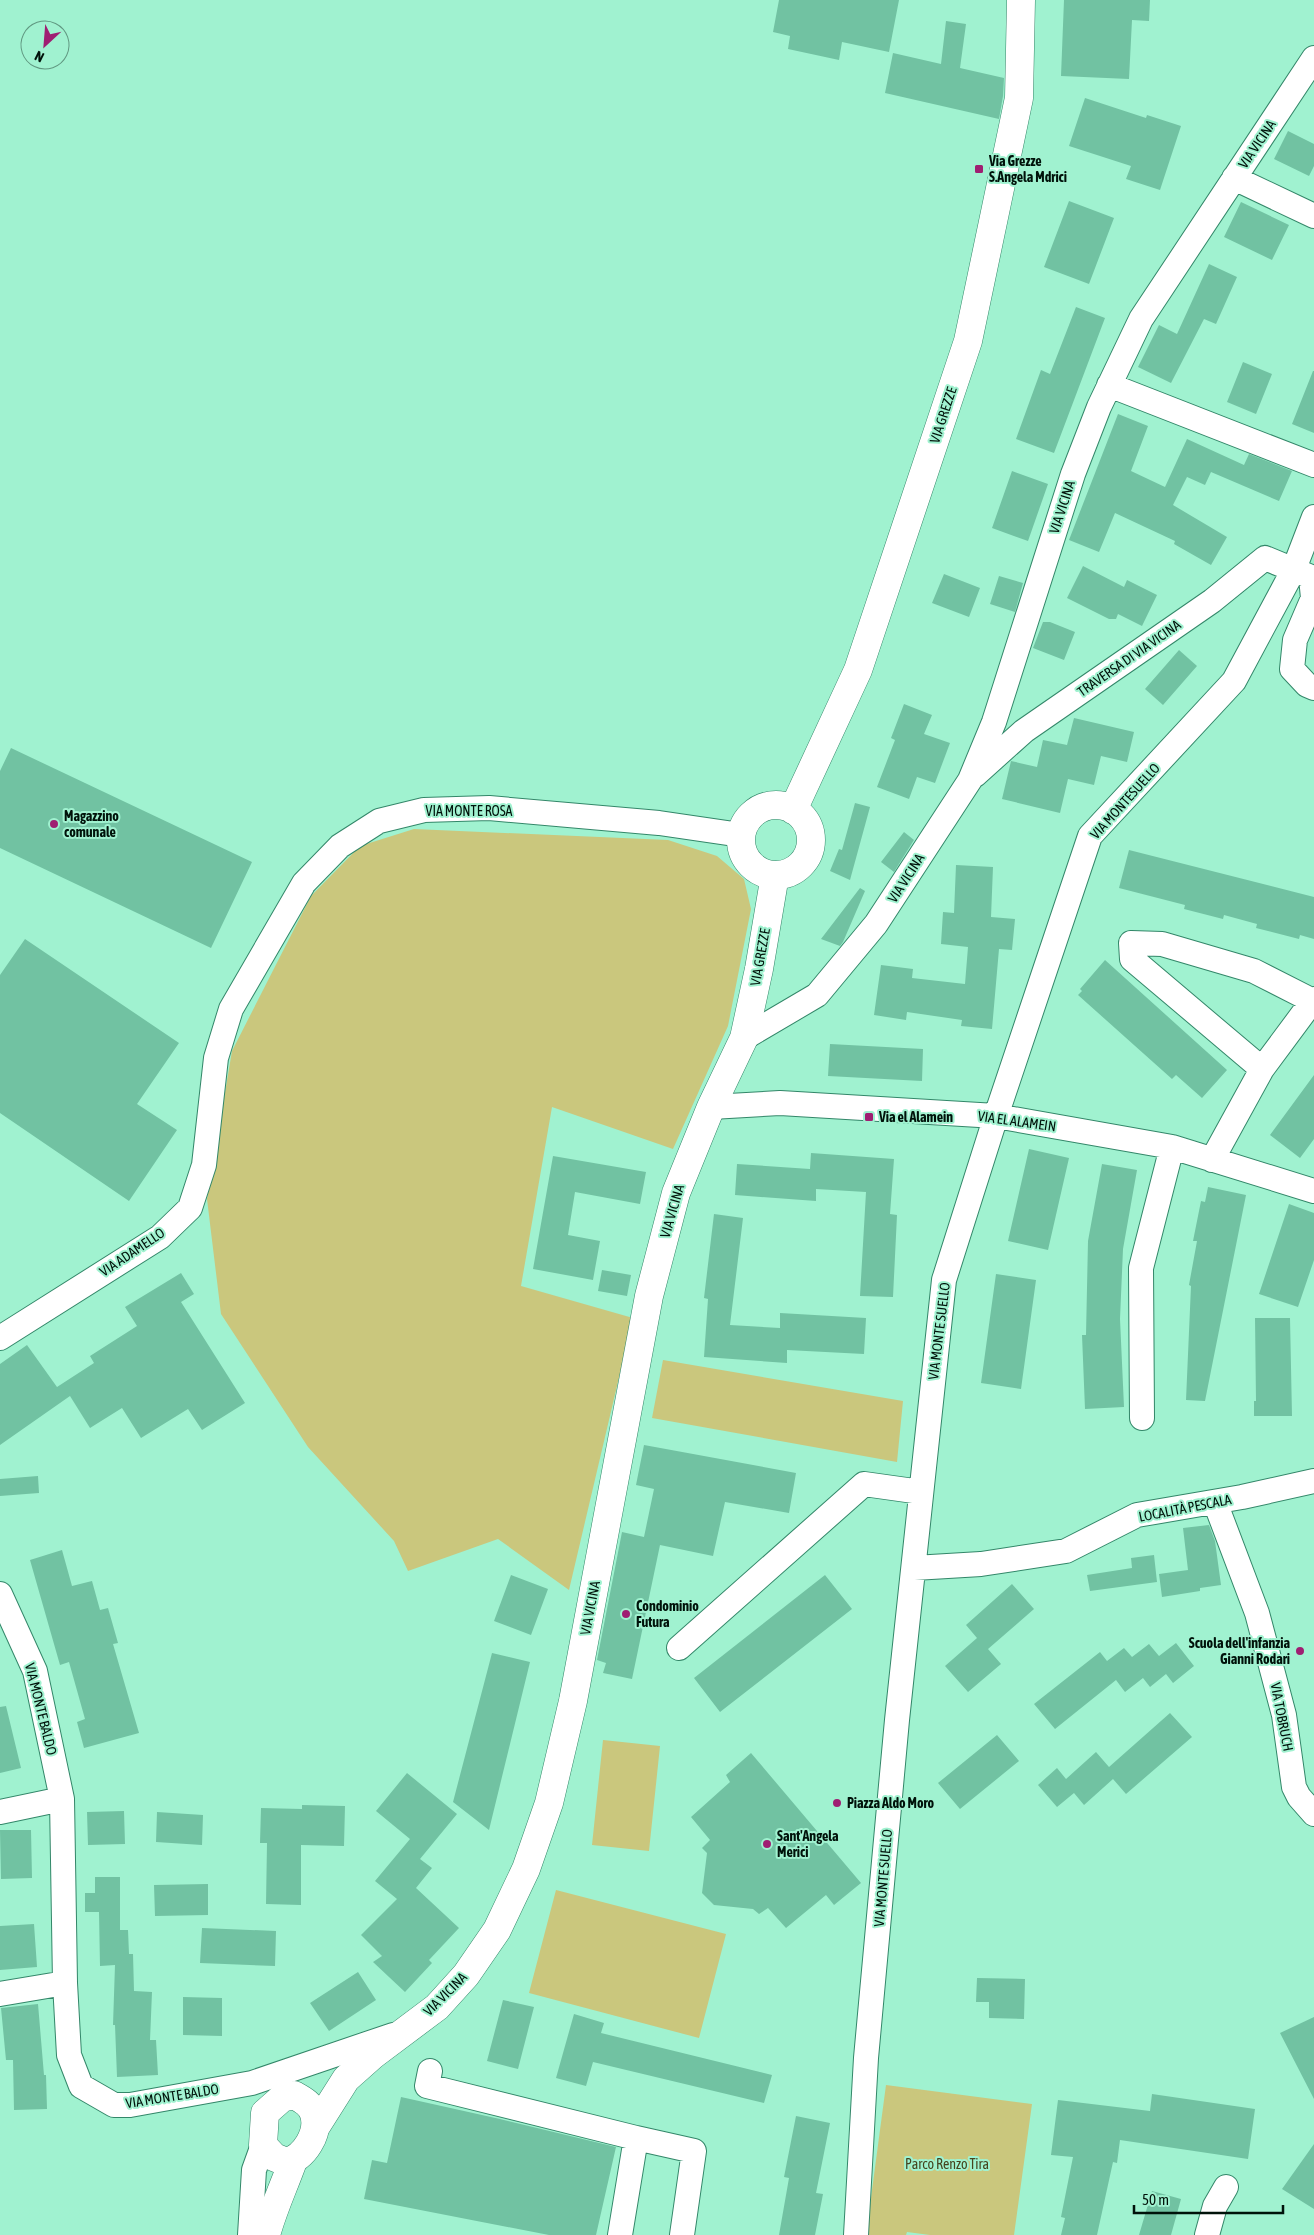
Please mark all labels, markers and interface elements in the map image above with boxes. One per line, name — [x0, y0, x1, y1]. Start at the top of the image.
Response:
north arrow — [20, 20, 70, 70]
text: N — [32, 48, 47, 66]
street label: VIA VICINA — [1235, 117, 1279, 171]
place label: Via Grezze S.Angela Mdrici — [988, 153, 1067, 185]
marker: Via Grezze S.Angela Mdrici — [973, 163, 985, 175]
street label: VIA GREZZE — [926, 385, 960, 445]
street label: VIA VICINA — [1046, 478, 1078, 535]
street label: TRAVERSA DI VIA VICINA — [1074, 616, 1184, 700]
street label: VIA MONTESUELLO — [1087, 760, 1163, 842]
street label: VIA MONTE ROSA — [426, 803, 513, 819]
place label: Magazzino comunale — [64, 808, 119, 840]
marker: Magazzino comunale — [48, 818, 60, 830]
street label: VIA VICINA — [884, 851, 928, 905]
street label: VIA GREZZE — [747, 927, 773, 987]
street label: VIA EL ALAMEIN — [977, 1108, 1057, 1134]
place label: Via el Alamein — [878, 1109, 953, 1125]
marker: Via el Alamein — [863, 1111, 875, 1123]
street label: VIA VICINA — [657, 1182, 687, 1239]
street label: VIA ADAMELLO — [97, 1224, 167, 1280]
street label: VIA MONTE SUELLO — [925, 1281, 953, 1381]
street label: LOCALITÀ PESCALA — [1137, 1491, 1233, 1525]
street label: VIA VICINA — [577, 1580, 603, 1636]
place label: Condominio Futura — [636, 1598, 699, 1630]
marker: Condominio Futura — [620, 1608, 632, 1620]
place label: Scuola dell'infanzia Gianni Rodari — [1189, 1635, 1290, 1667]
marker: Scuola dell'infanzia Gianni Rodari — [1294, 1645, 1306, 1657]
street label: VIA MONTE BALDO — [22, 1661, 60, 1757]
street label: VIA TOBRUCH — [1268, 1681, 1296, 1753]
place label: Piazza Aldo Moro — [847, 1795, 935, 1811]
marker: Piazza Aldo Moro — [831, 1797, 843, 1809]
place label: Sant'Angela Merici — [777, 1828, 839, 1860]
street label: VIA MONTE SUELLO — [871, 1829, 895, 1927]
marker: Sant'Angela Merici — [761, 1838, 773, 1850]
street label: VIA VICINA — [420, 1969, 470, 2019]
street label: VIA MONTE BALDO — [124, 2081, 220, 2111]
park label: Parco Renzo Tira — [905, 2156, 989, 2172]
scale bar — [1134, 2182, 1283, 2214]
text: 50 m — [1142, 2191, 1169, 2208]

